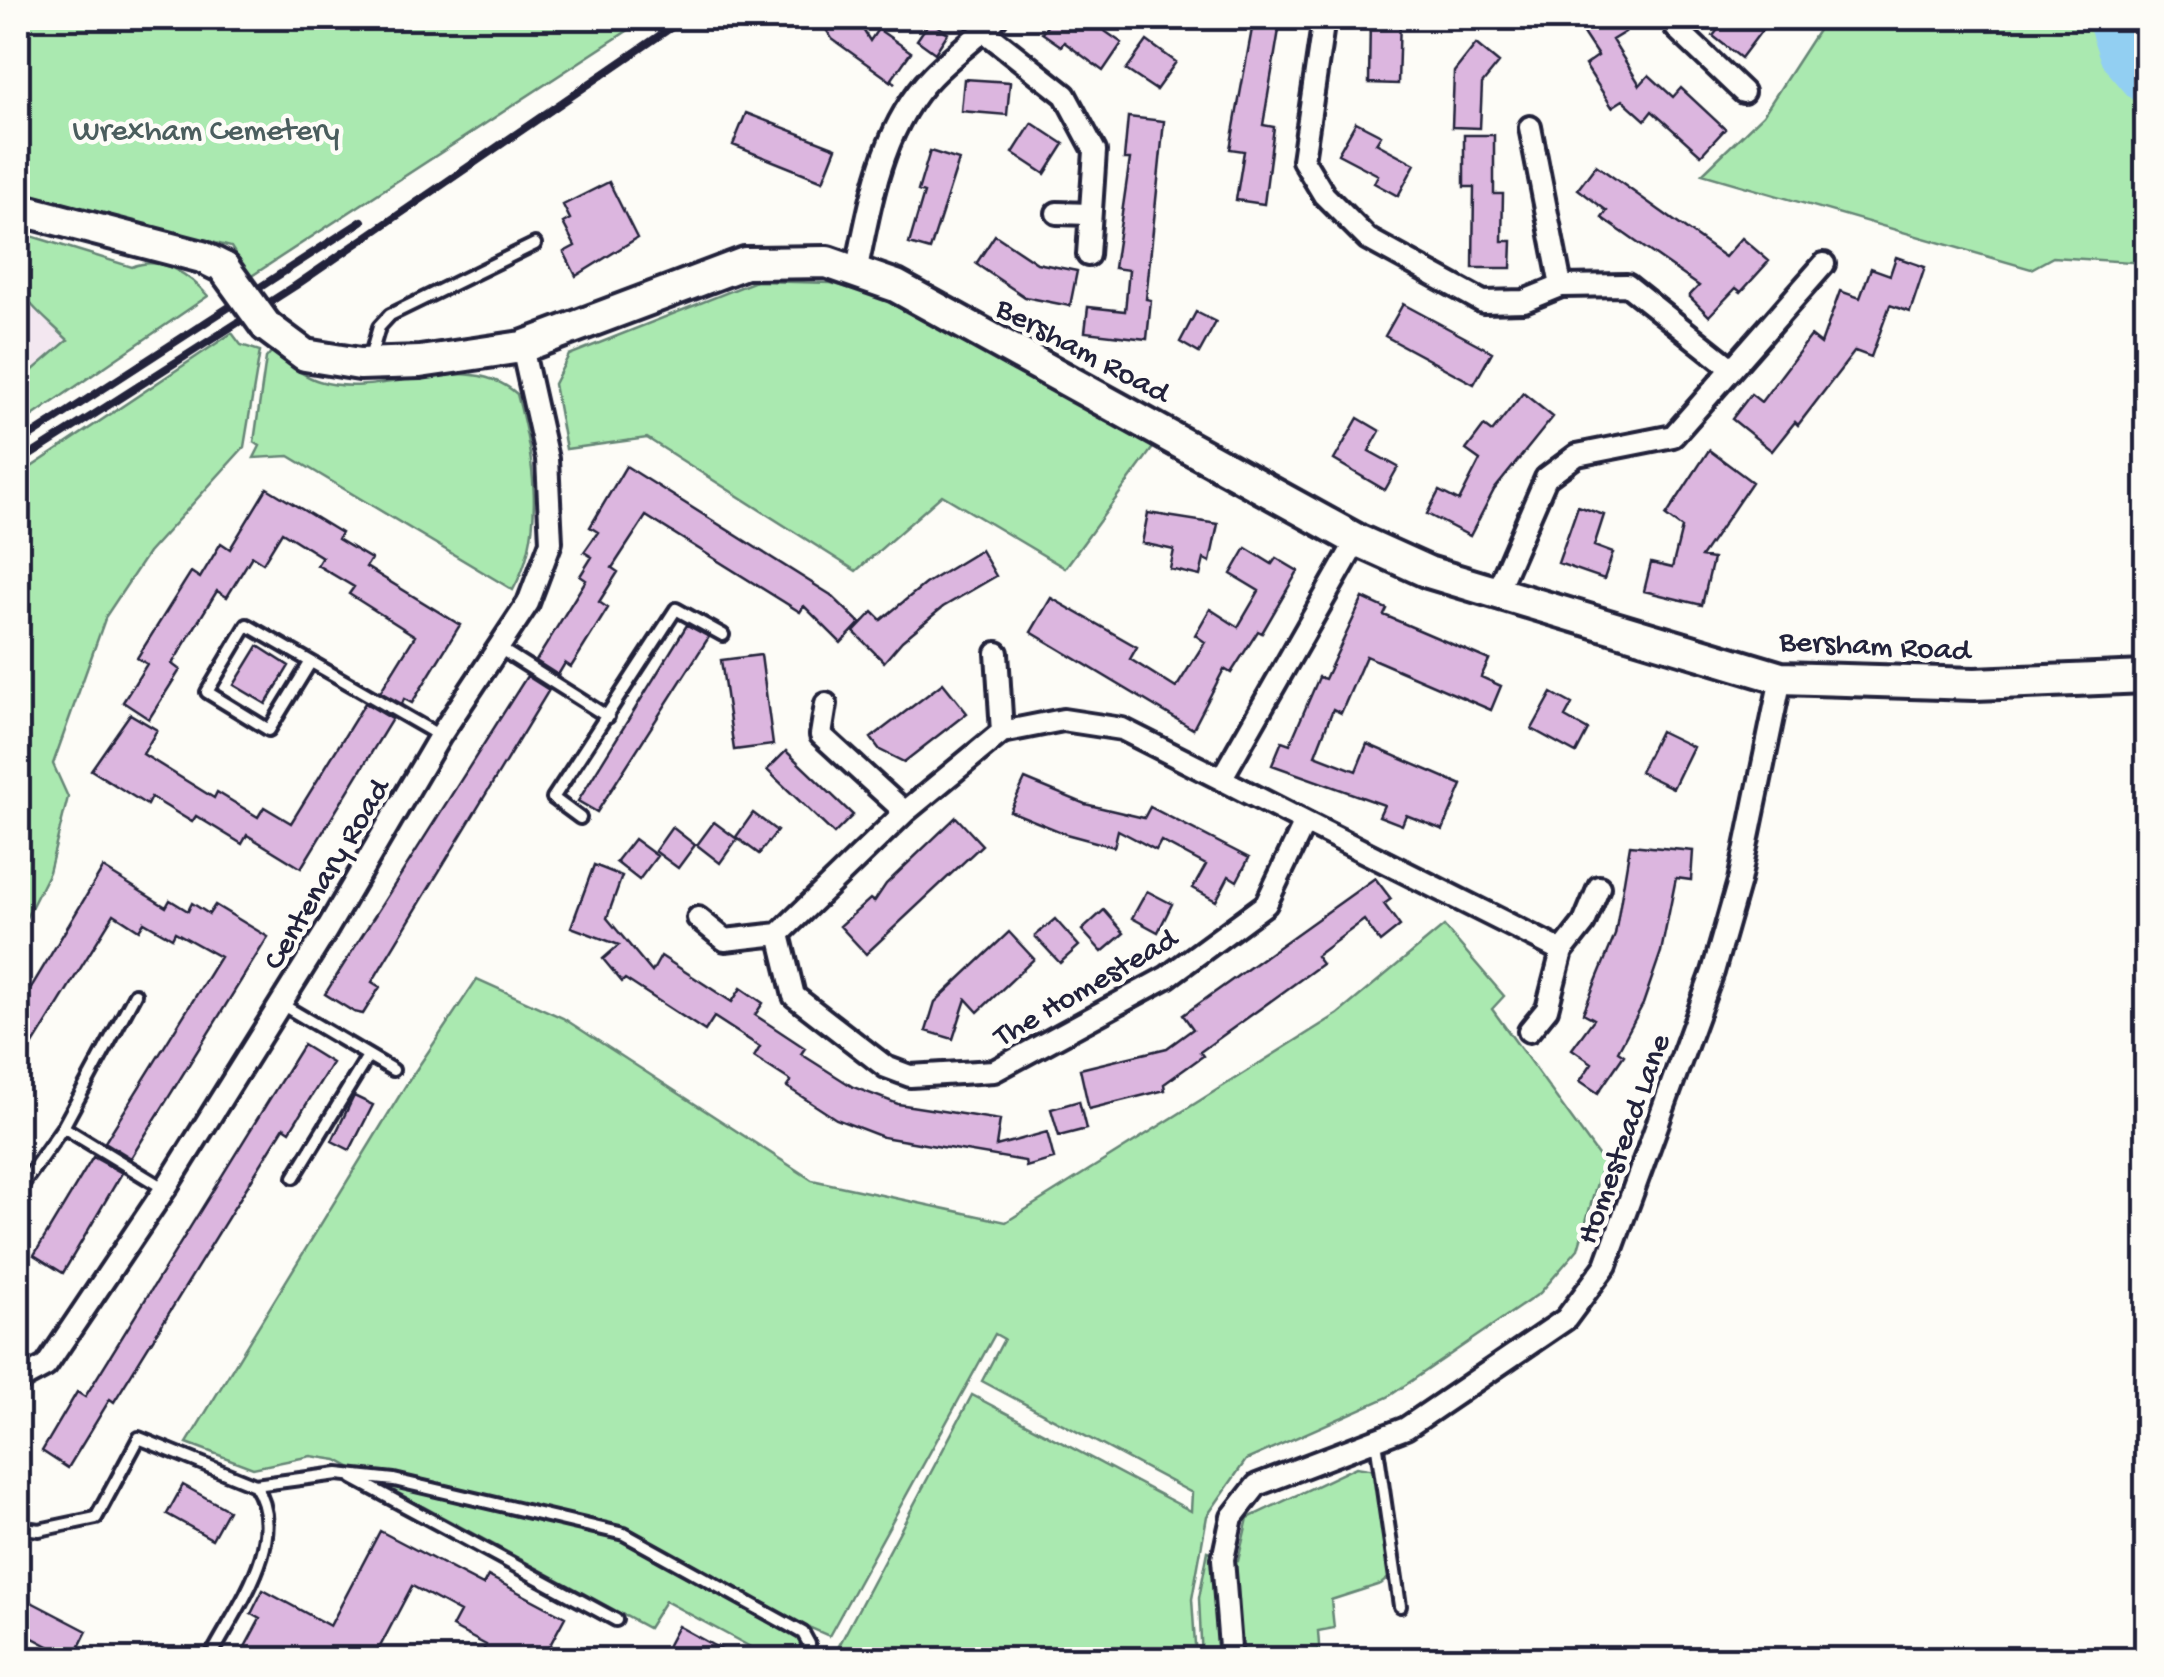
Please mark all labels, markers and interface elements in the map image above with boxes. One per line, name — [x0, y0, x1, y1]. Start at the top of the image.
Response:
park label: Wrexham Cemetery — [73, 114, 340, 152]
street label: Bersham Road — [987, 290, 1177, 415]
street label: Bersham Road — [1777, 624, 1973, 672]
street label: Centenary Road — [256, 771, 401, 978]
street label: The Homestead — [986, 920, 1187, 1058]
street label: Homestead Lane — [1570, 1029, 1681, 1250]

